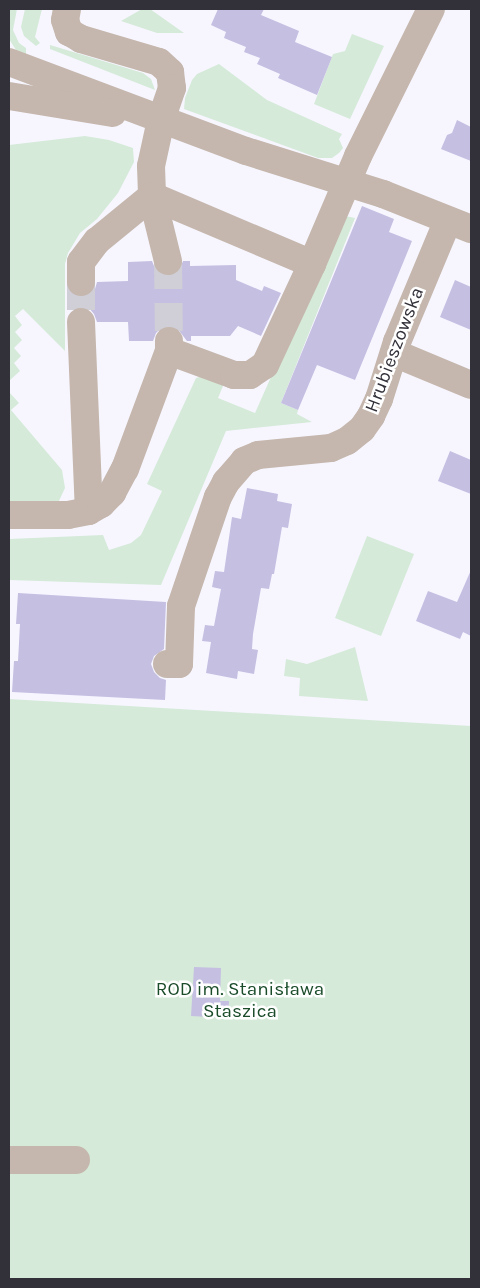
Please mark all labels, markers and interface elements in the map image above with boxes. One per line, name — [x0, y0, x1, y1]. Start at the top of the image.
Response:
street label: Hrubieszowska — [361, 284, 429, 416]
park label: ROD im. Stanisława Staszica — [156, 979, 324, 1023]

